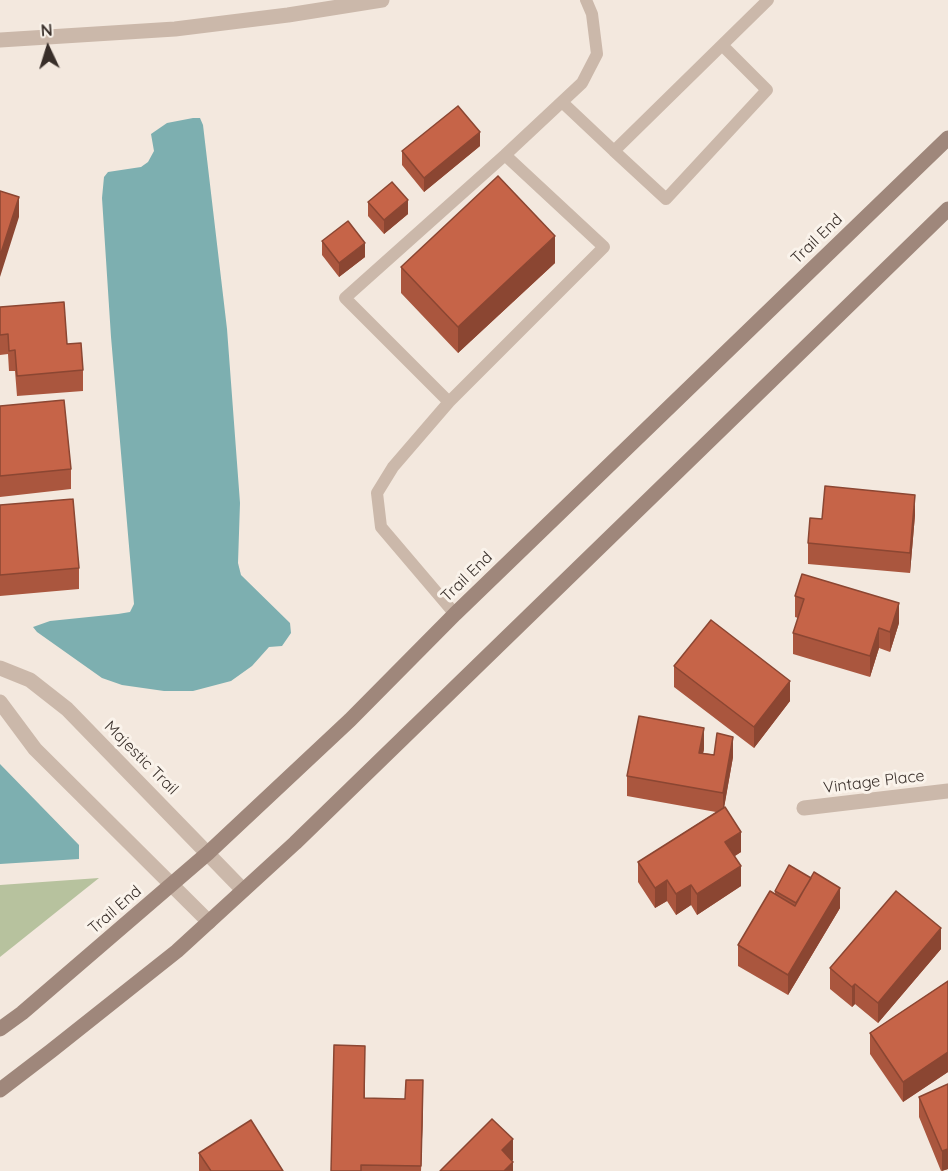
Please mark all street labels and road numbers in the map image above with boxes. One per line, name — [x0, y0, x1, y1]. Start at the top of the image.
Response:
street label: Trail End — [787, 210, 847, 268]
street label: Trail End — [437, 548, 497, 606]
street label: Majestic Trail — [100, 717, 182, 799]
street label: Vintage Place — [822, 766, 926, 798]
street label: Trail End — [85, 882, 145, 938]

